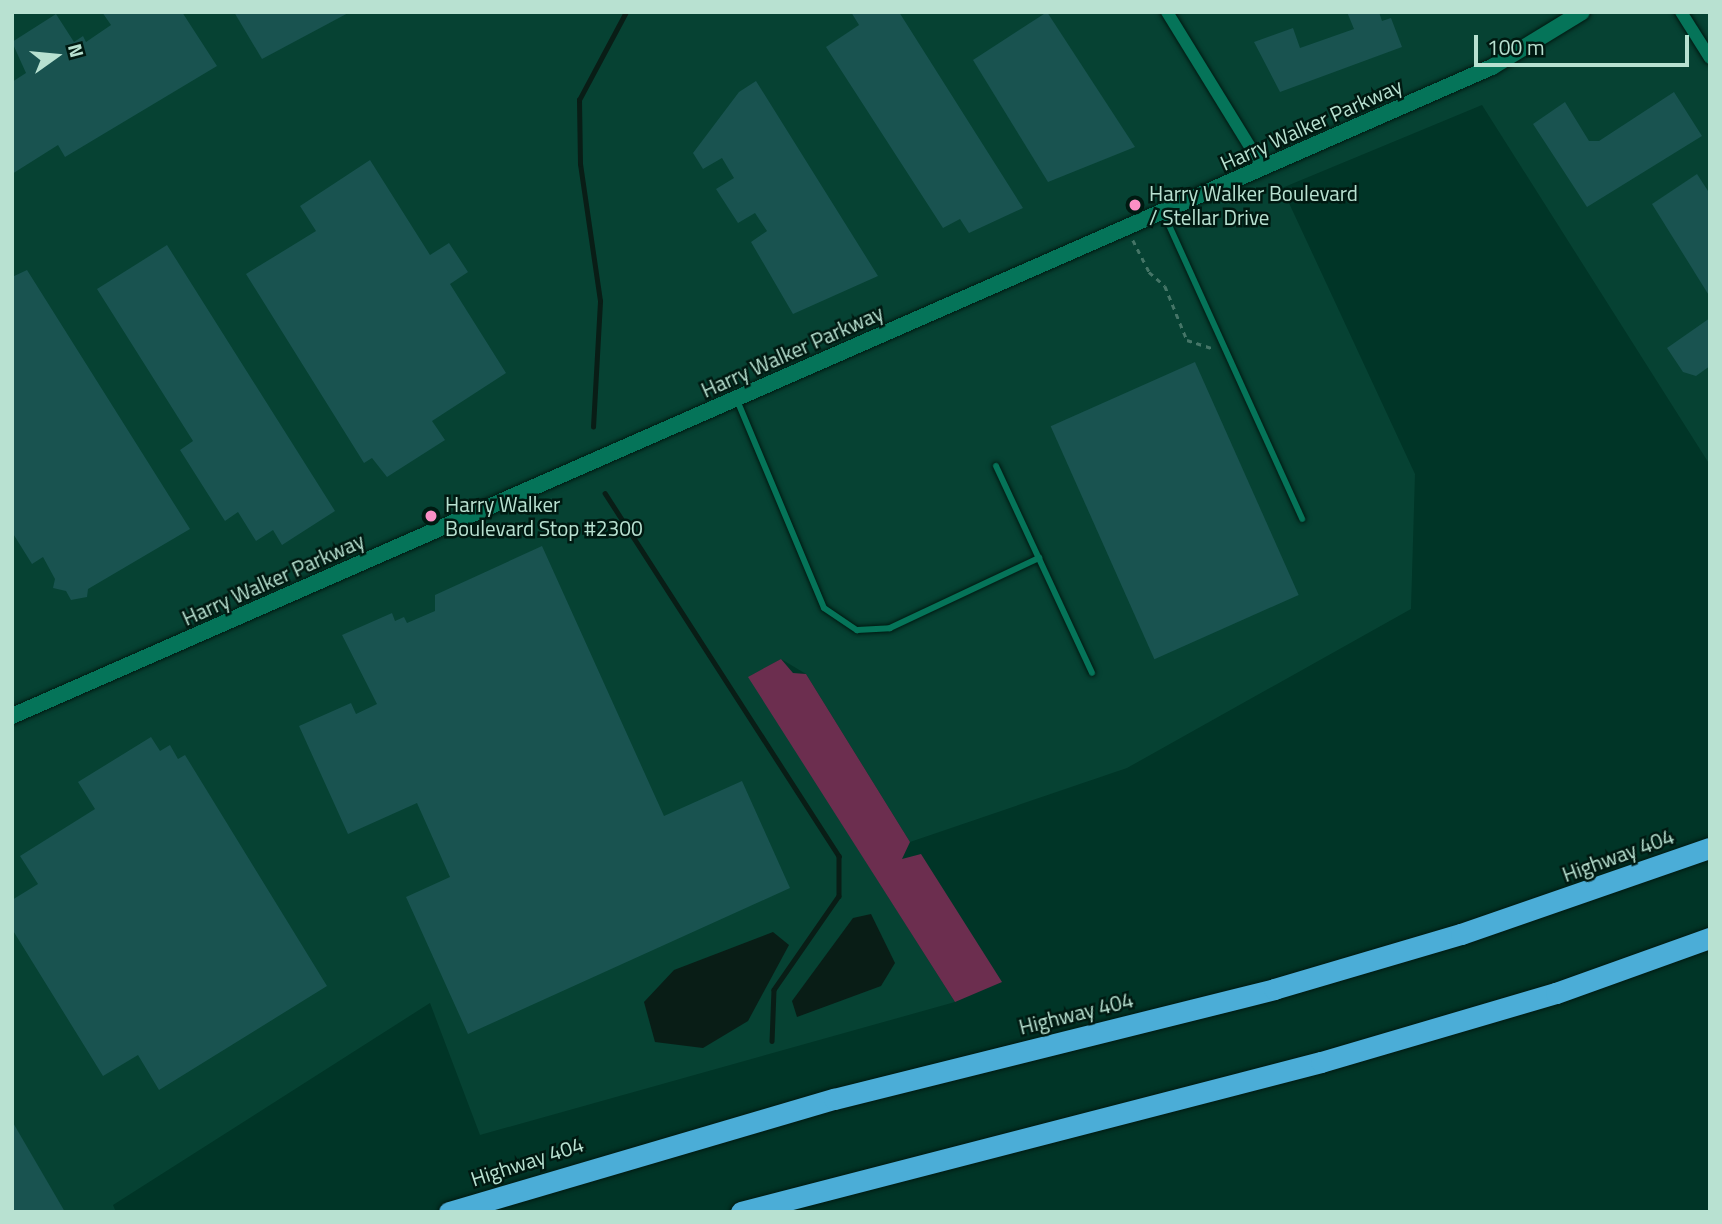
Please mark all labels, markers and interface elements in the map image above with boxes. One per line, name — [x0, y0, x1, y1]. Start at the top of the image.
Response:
north arrow — [21, 21, 91, 91]
scale bar — [1477, 21, 1692, 65]
text: 100 m — [1487, 31, 1544, 63]
text: N — [61, 40, 92, 61]
street label: Harry Walker Parkway — [1216, 73, 1406, 175]
place label: Harry Walker Boulevard / Stellar Drive — [1149, 180, 1358, 230]
marker: Harry Walker Boulevard / Stellar Drive — [1127, 197, 1143, 213]
street label: Harry Walker Parkway — [697, 300, 887, 402]
place label: Harry Walker Boulevard Stop #2300 — [445, 491, 643, 541]
marker: Harry Walker Boulevard Stop #2300 — [423, 508, 439, 524]
street label: Harry Walker Parkway — [178, 528, 368, 630]
street label: Highway 404 — [1559, 823, 1677, 887]
street label: Highway 404 — [1016, 987, 1136, 1039]
street label: Highway 404 — [467, 1131, 587, 1191]

